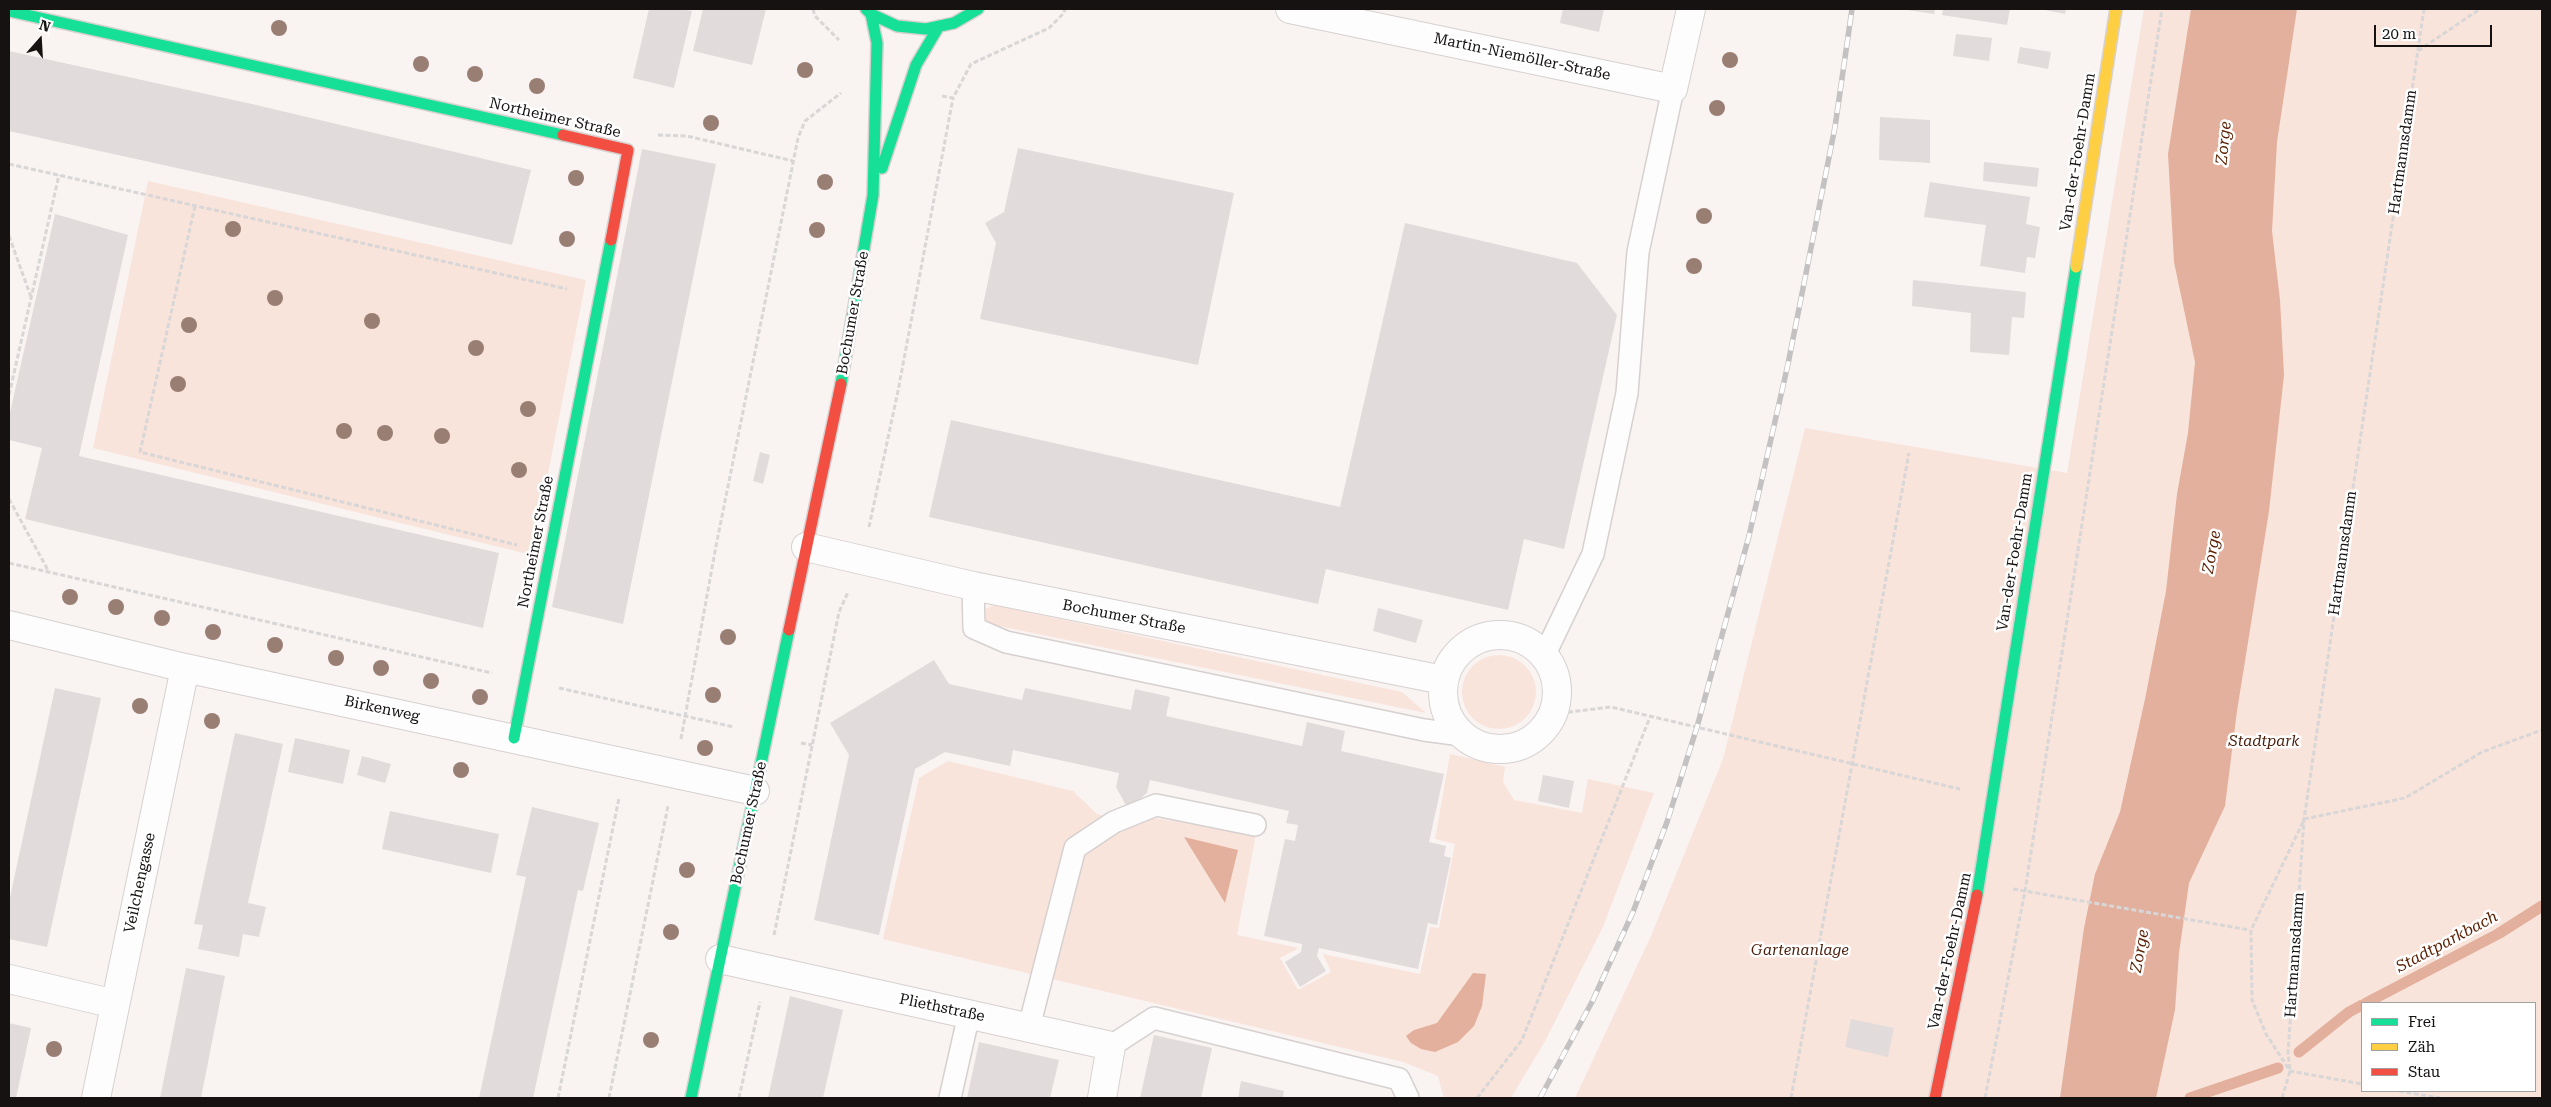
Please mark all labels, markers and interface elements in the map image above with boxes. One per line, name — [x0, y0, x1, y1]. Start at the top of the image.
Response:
north arrow — [15, 15, 65, 65]
scale bar — [2376, 15, 2494, 47]
text: N — [37, 16, 53, 35]
text: 20 m — [2382, 25, 2416, 43]
street label: Martin-Niemöller-Straße — [1432, 29, 1612, 85]
street label: Van-der-Foehr-Damm — [2057, 72, 2099, 232]
street label: Hartmannsdamm — [2385, 88, 2421, 216]
street label: Northeimer Straße — [488, 94, 622, 142]
water label: Zorge — [2212, 121, 2236, 165]
street label: Bochumer Straße — [833, 250, 873, 376]
street label: Van-der-Foehr-Damm — [1994, 472, 2036, 632]
street label: Northeimer Straße — [514, 474, 558, 610]
street label: Hartmannsdamm — [2325, 489, 2361, 617]
water label: Zorge — [2199, 529, 2225, 575]
street label: Bochumer Straße — [1061, 596, 1187, 638]
street label: Birkenweg — [343, 692, 421, 726]
park label: Stadtpark — [2229, 733, 2299, 751]
street label: Bochumer Straße — [727, 760, 771, 886]
street label: Veilchengasse — [121, 831, 159, 935]
street label: Van-der-Foehr-Damm — [1925, 871, 1975, 1031]
street label: Hartmannsdamm — [2282, 892, 2308, 1018]
water label: Stadtparkbach — [2393, 907, 2501, 977]
water label: Zorge — [2127, 928, 2153, 974]
park label: Gartenanlage — [1751, 942, 1849, 960]
street label: Pliethstraße — [898, 990, 986, 1026]
legend — [2361, 1002, 2536, 1092]
text: Frei — [2408, 1013, 2436, 1031]
text: Zäh — [2408, 1038, 2435, 1056]
text: Stau — [2408, 1063, 2440, 1081]

